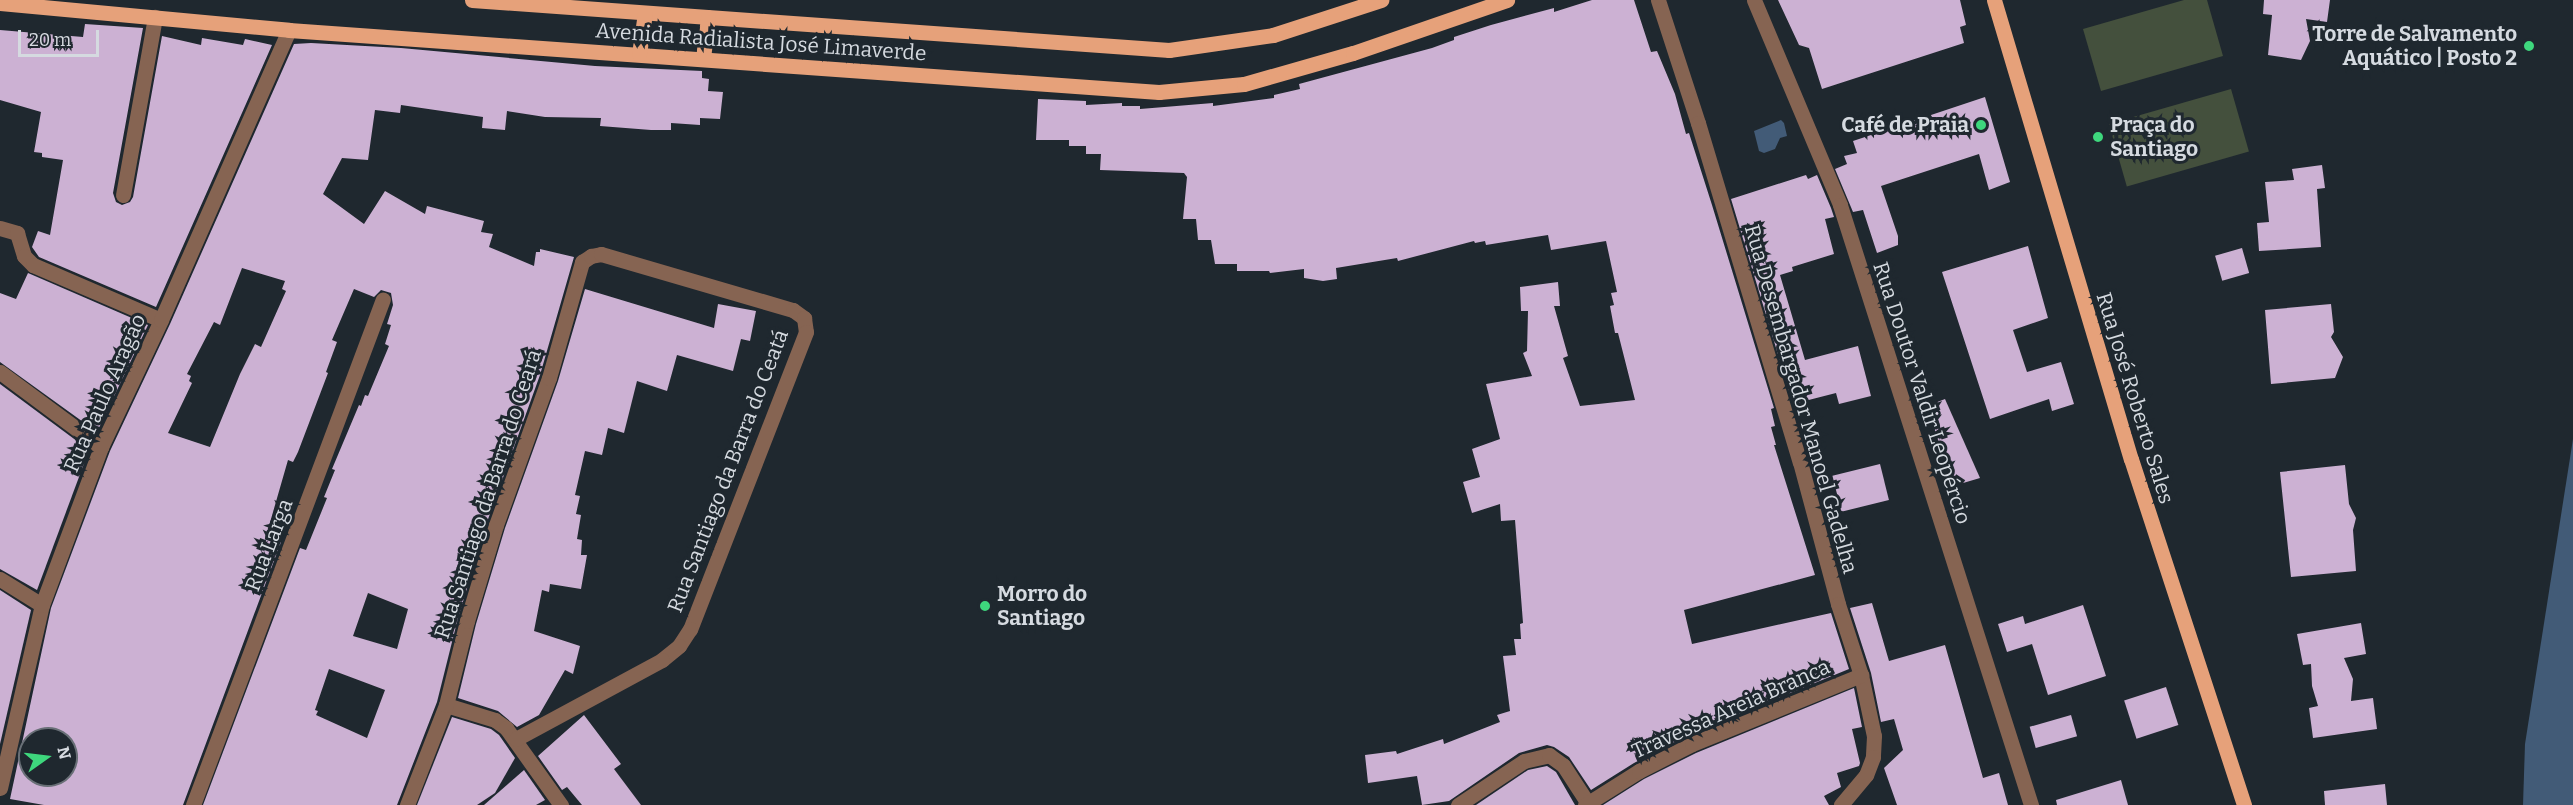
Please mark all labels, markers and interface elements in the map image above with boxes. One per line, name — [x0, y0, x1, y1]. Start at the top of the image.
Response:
scale bar — [21, 18, 102, 56]
street label: Avenida Radialista José Limaverde — [595, 18, 927, 66]
place label: Torre de Salvamento Aquático | Posto 2 — [2312, 21, 2517, 71]
text: 20 m — [29, 29, 71, 51]
marker: Torre de Salvamento Aquático | Posto 2 — [2522, 39, 2536, 53]
place label: Café de Praia — [1841, 112, 1969, 138]
place label: Praça do Santiago — [2110, 112, 2198, 162]
marker: Café de Praia — [1974, 118, 1988, 132]
marker: Praça do Santiago — [2091, 130, 2105, 144]
street label: Rua Desembargador Manoel Gadelha — [1739, 222, 1863, 576]
street label: Rua Doutor Valdir Leopércio — [1868, 259, 1976, 527]
street label: Rua José Roberto Sales — [2091, 289, 2179, 507]
street label: Rua Paulo Aragão — [59, 310, 151, 476]
street label: Rua Santiago da Barra do Ceatá — [662, 326, 794, 616]
street label: Rua Santiago da Barra do Ceará — [429, 346, 547, 642]
street label: Rua Larga — [240, 495, 298, 595]
place label: Morro do Santiago — [997, 581, 1087, 631]
marker: Morro do Santiago — [978, 599, 992, 613]
street label: Travessa Areia Branca — [1628, 654, 1834, 764]
north arrow — [18, 727, 78, 787]
text: N — [53, 745, 75, 761]

